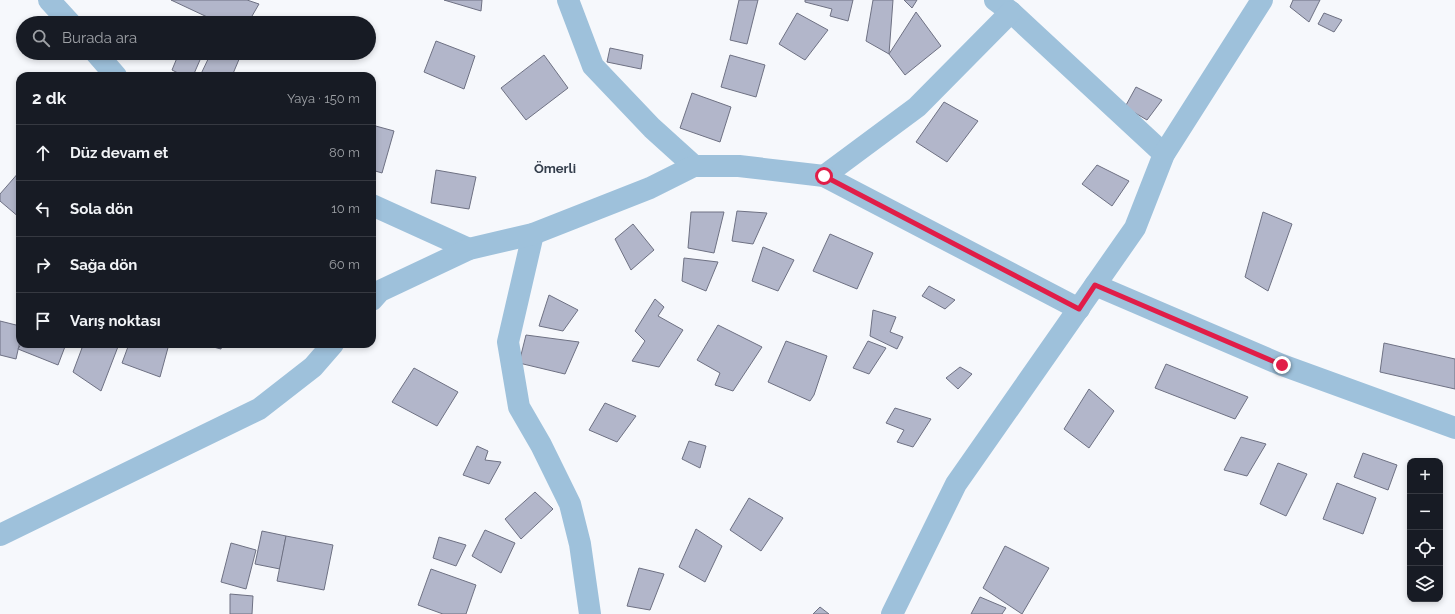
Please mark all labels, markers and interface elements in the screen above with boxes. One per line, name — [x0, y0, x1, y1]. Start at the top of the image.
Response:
search box — [16, 16, 376, 60]
icon: search — [30, 27, 52, 49]
text: Burada ara — [62, 29, 137, 47]
text: 2 dk — [32, 88, 66, 108]
text: Yaya · 150 m — [287, 91, 360, 106]
icon: ahead — [32, 142, 54, 164]
text: Düz devam et — [70, 144, 168, 162]
text: 80 m — [329, 145, 360, 160]
district label: Ömerli — [534, 161, 576, 176]
route start — [815, 167, 833, 185]
icon: left — [32, 198, 54, 220]
text: Sola dön — [70, 200, 133, 218]
text: 10 m — [331, 201, 360, 216]
icon: right — [32, 254, 54, 276]
text: Sağa dön — [70, 256, 137, 274]
text: 60 m — [329, 257, 360, 272]
icon: arrive — [32, 310, 54, 332]
text: Varış noktası — [70, 312, 161, 330]
route end — [1273, 356, 1291, 374]
map controls — [1407, 458, 1443, 602]
button: + — [1407, 458, 1443, 494]
button: − — [1407, 494, 1443, 530]
button: locate — [1407, 530, 1443, 566]
button: layers — [1407, 566, 1443, 602]

